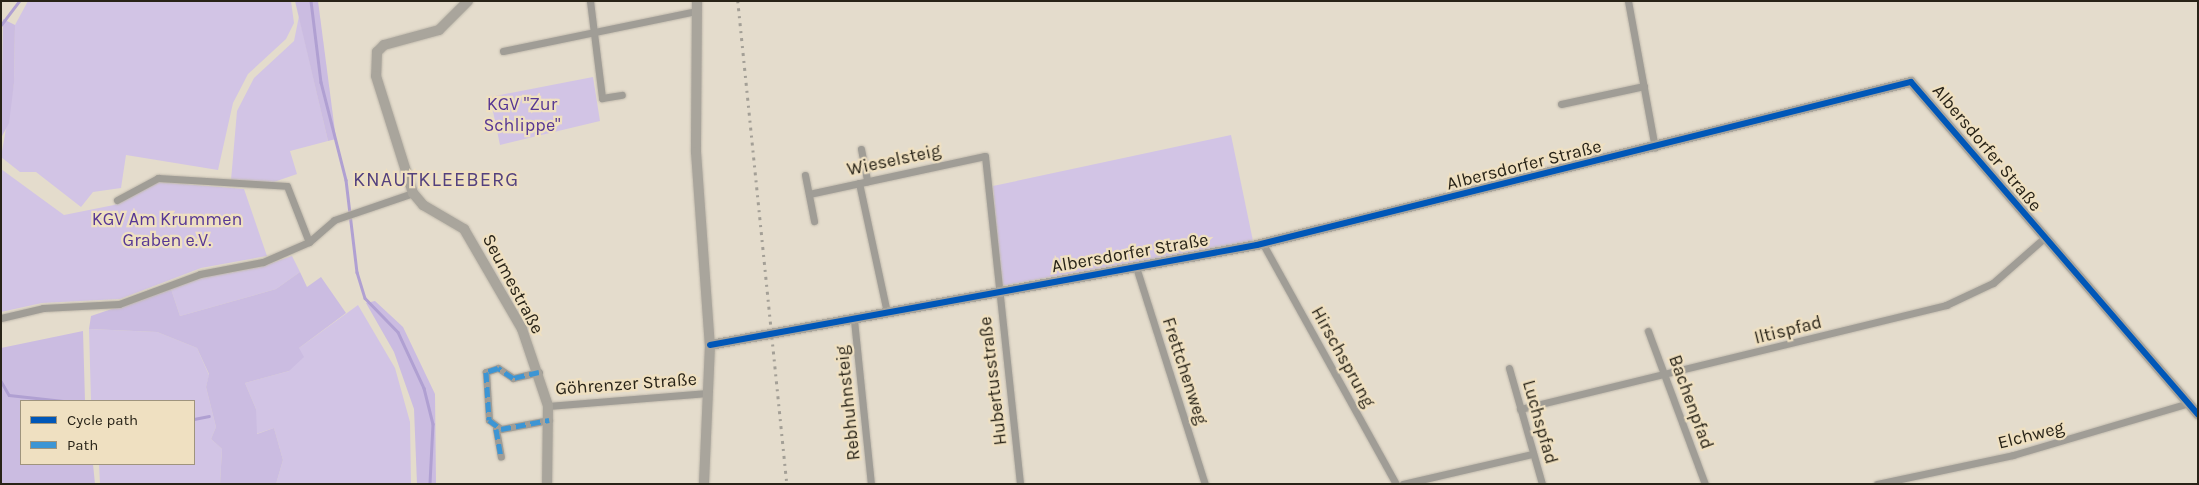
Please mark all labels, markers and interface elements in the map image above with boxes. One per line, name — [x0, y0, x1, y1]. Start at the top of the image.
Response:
street label: Albersdorfer Straße — [1928, 80, 2046, 216]
park label: KGV "Zur Schlippe" — [483, 94, 561, 136]
street label: Albersdorfer Straße — [1444, 135, 1604, 195]
street label: Wieselsteig — [845, 140, 943, 180]
district label: KNAUTKLEEBERG — [351, 167, 521, 191]
park label: KGV Am Krummen Graben e.V. — [92, 209, 242, 252]
street label: Albersdorfer Straße — [1050, 229, 1210, 277]
street label: Seumestraße — [478, 230, 548, 338]
street label: Hirschsprung — [1306, 303, 1380, 411]
street label: Iltispfad — [1752, 311, 1824, 349]
street label: Hubertusstraße — [974, 315, 1012, 447]
street label: Frettchenweg — [1158, 315, 1212, 427]
street label: Rebhuhnsteig — [831, 344, 865, 462]
street label: Bachenpfad — [1664, 352, 1718, 452]
street label: Göhrenzer Straße — [555, 368, 697, 400]
street label: Luchspfad — [1518, 378, 1562, 466]
legend — [20, 400, 195, 465]
text: Cycle path — [67, 411, 138, 429]
street label: Elchweg — [1996, 416, 2066, 454]
text: Path — [67, 436, 98, 454]

